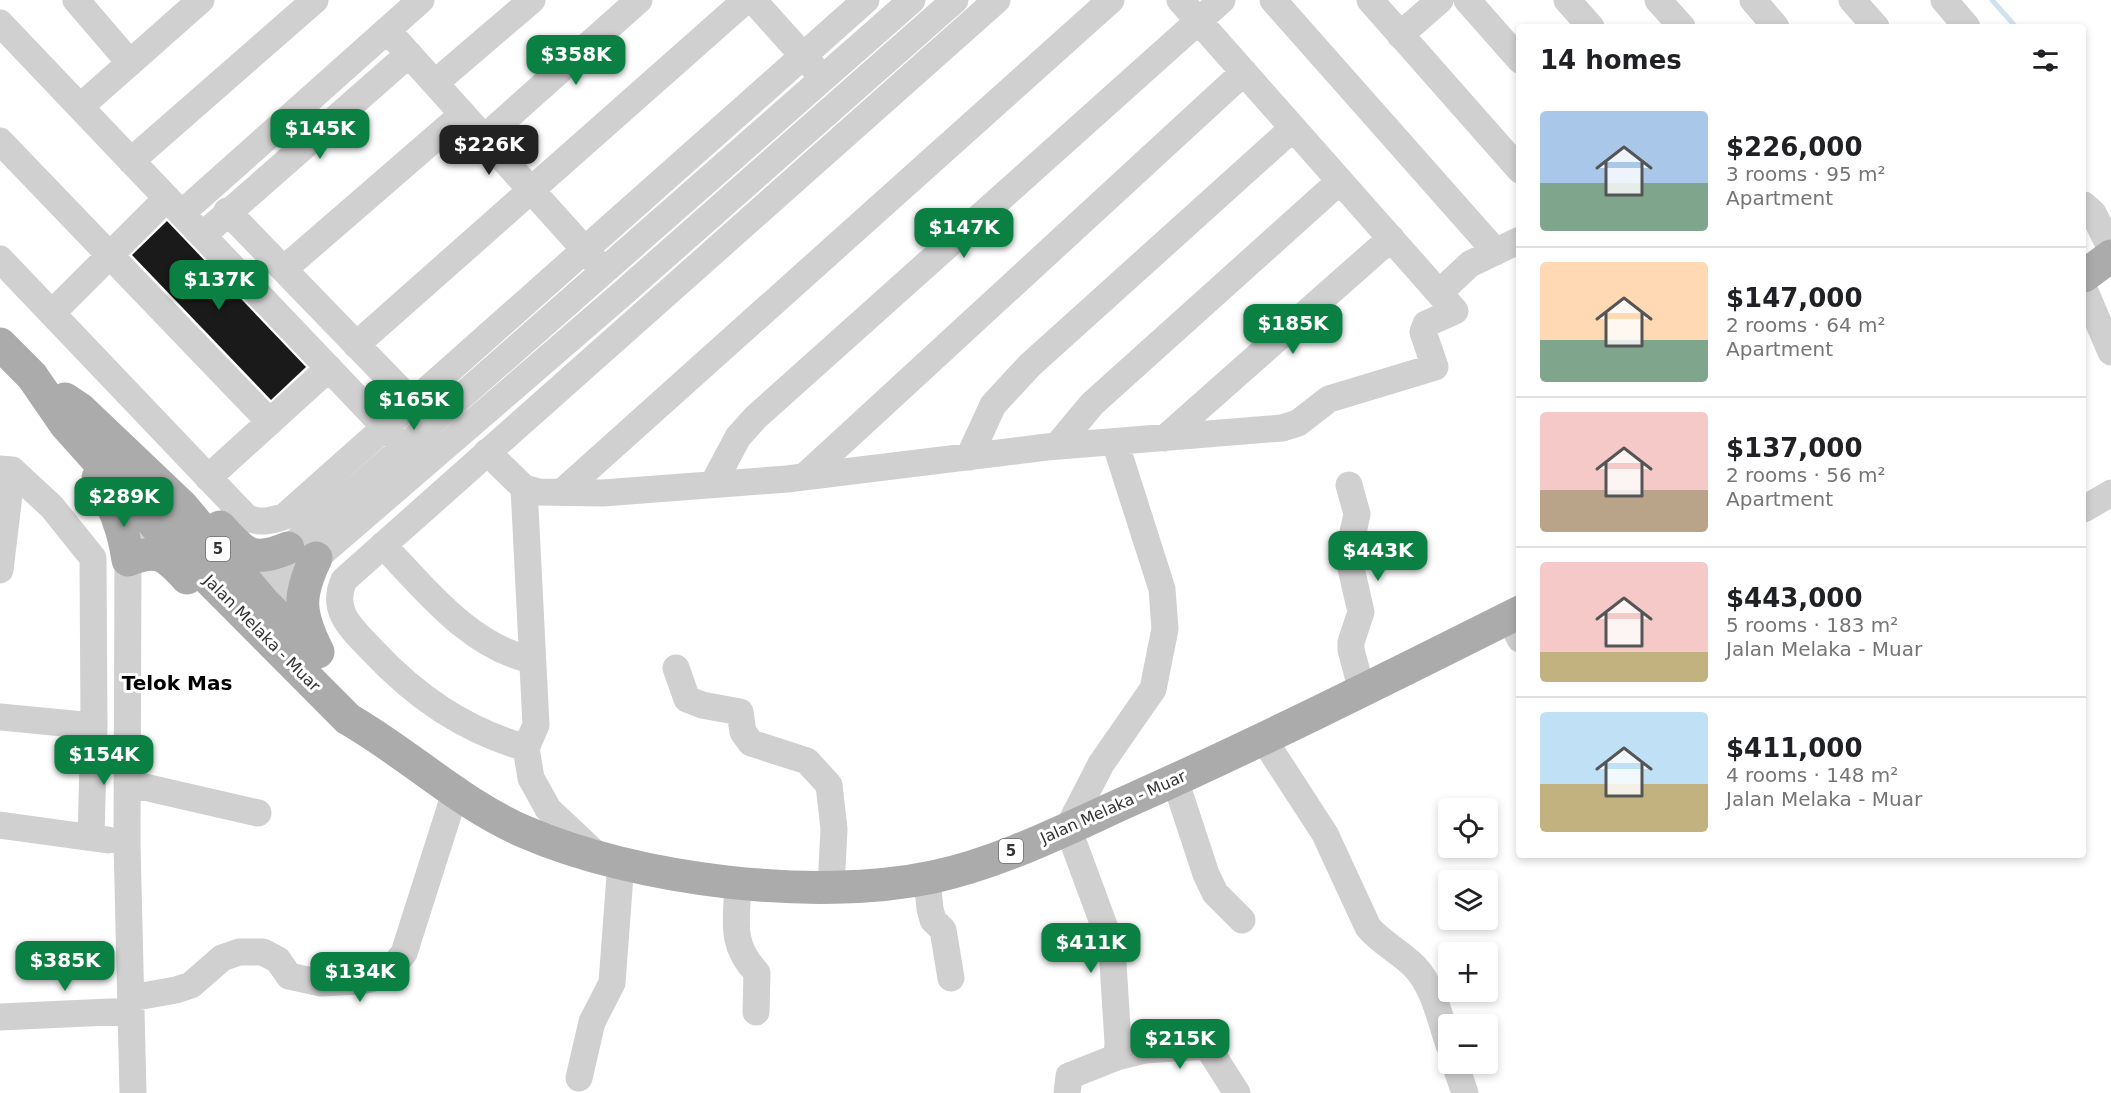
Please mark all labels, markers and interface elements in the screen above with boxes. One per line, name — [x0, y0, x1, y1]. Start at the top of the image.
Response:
pin: $358K — [534, 35, 618, 86]
text: $358K — [540, 42, 612, 66]
icon: filters — [2029, 44, 2062, 77]
text: 14 homes — [1540, 45, 1682, 75]
pin: $145K — [278, 109, 362, 160]
text: $145K — [284, 116, 356, 140]
pin: $226K — [447, 125, 531, 176]
text: $226K — [453, 132, 525, 156]
text: $226,000 — [1726, 132, 1863, 162]
icon: home — [1588, 135, 1660, 207]
text: 3 rooms · 95 m² — [1726, 162, 1886, 186]
text: Apartment — [1726, 186, 1833, 210]
pin: $147K — [922, 208, 1006, 259]
text: $147K — [928, 215, 1000, 239]
pin: $137K — [177, 260, 261, 311]
text: $137K — [183, 267, 255, 291]
text: $147,000 — [1726, 283, 1863, 313]
icon: home — [1588, 286, 1660, 358]
pin: $185K — [1251, 304, 1335, 355]
text: $185K — [1257, 311, 1329, 335]
text: 2 rooms · 64 m² — [1726, 313, 1886, 337]
text: Apartment — [1726, 337, 1833, 361]
pin: $165K — [372, 380, 456, 431]
text: $165K — [378, 387, 450, 411]
text: $137,000 — [1726, 433, 1863, 463]
icon: home — [1588, 436, 1660, 508]
text: 2 rooms · 56 m² — [1726, 463, 1886, 487]
pin: $289K — [82, 477, 166, 528]
text: $289K — [88, 484, 160, 508]
text: Apartment — [1726, 487, 1833, 511]
pin: $443K — [1336, 531, 1420, 582]
road number: 5 — [206, 537, 230, 561]
text: $443K — [1342, 538, 1414, 562]
street label: Jalan Melaka - Muar — [199, 570, 325, 696]
text: $443,000 — [1726, 583, 1863, 613]
icon: home — [1588, 586, 1660, 658]
text: 5 rooms · 183 m² — [1726, 613, 1898, 637]
text: Jalan Melaka - Muar — [1726, 637, 1922, 661]
district label: Telok Mas — [122, 671, 232, 695]
text: $411,000 — [1726, 733, 1863, 763]
pin: $154K — [62, 735, 146, 786]
icon: home — [1588, 736, 1660, 808]
text: $154K — [68, 742, 140, 766]
text: 4 rooms · 148 m² — [1726, 763, 1898, 787]
street label: Jalan Melaka - Muar — [1037, 766, 1189, 848]
text: Jalan Melaka - Muar — [1726, 787, 1922, 811]
map controls — [1438, 798, 1498, 1074]
button: locate — [1438, 798, 1498, 858]
road number: 5 — [999, 839, 1023, 863]
button: layers — [1438, 870, 1498, 930]
pin: $411K — [1049, 923, 1133, 974]
text: $411K — [1055, 930, 1127, 954]
pin: $385K — [23, 941, 107, 992]
button: + — [1438, 942, 1498, 1002]
text: $385K — [29, 948, 101, 972]
pin: $134K — [318, 952, 402, 1003]
text: $134K — [324, 959, 396, 983]
button: − — [1438, 1014, 1498, 1074]
pin: $215K — [1138, 1019, 1222, 1070]
text: $215K — [1144, 1026, 1216, 1050]

